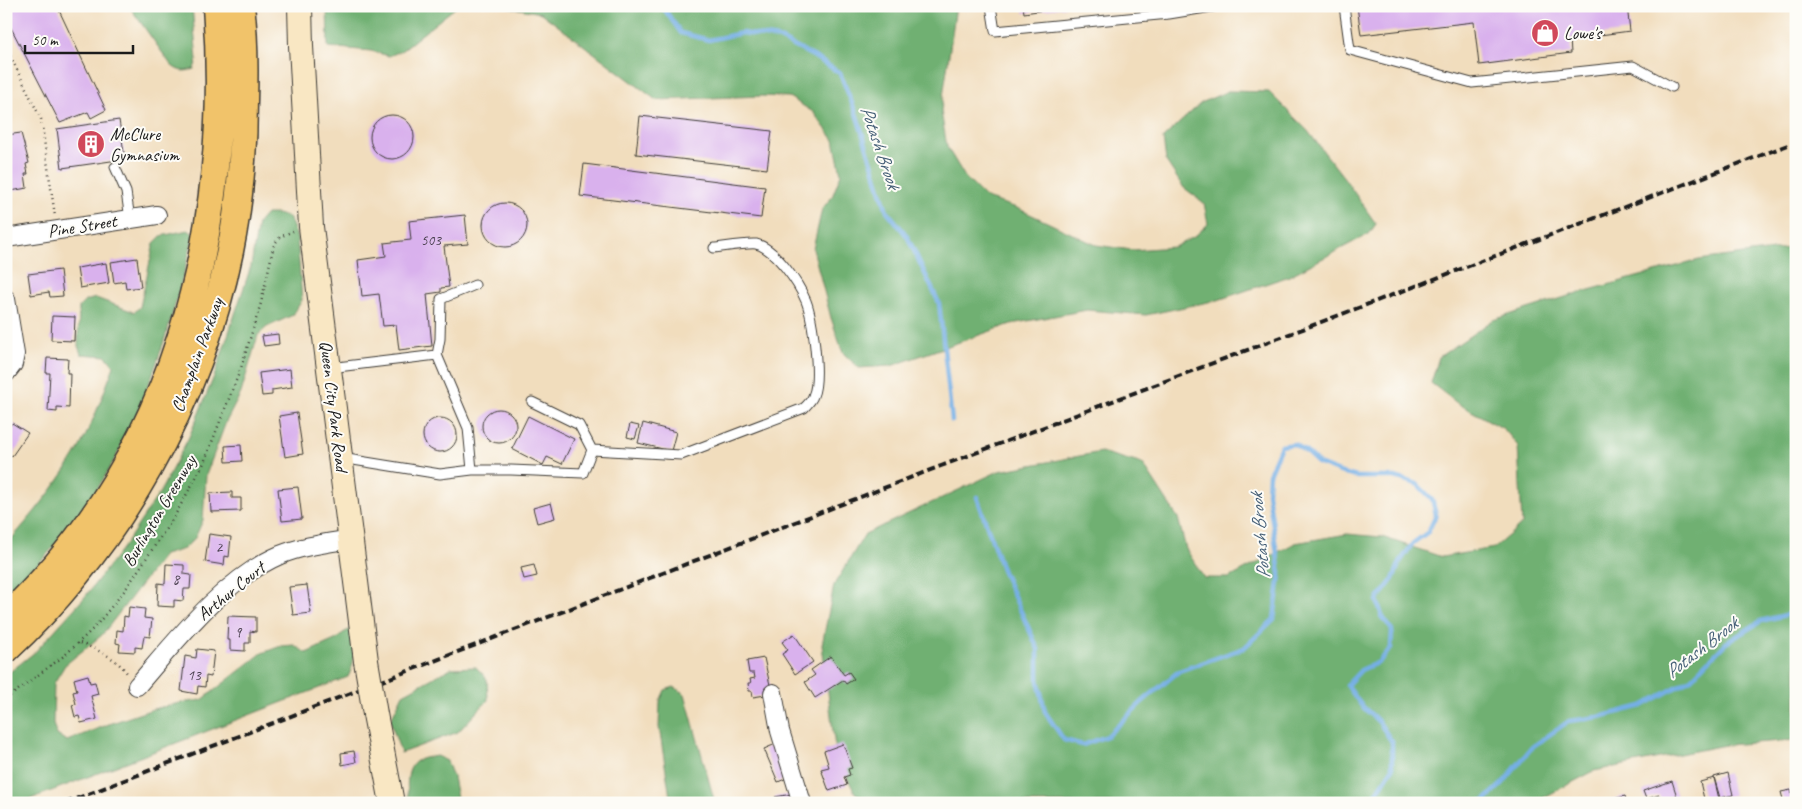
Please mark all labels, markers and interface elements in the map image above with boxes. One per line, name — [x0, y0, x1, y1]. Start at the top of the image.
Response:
shop icon: Lowe's — [1530, 18, 1560, 48]
scale bar — [25, 22, 132, 54]
place label: Lowe's — [1564, 22, 1603, 44]
text: 50 m — [32, 31, 59, 50]
water label: Potash Brook — [855, 103, 906, 195]
place label: McClure Gymnasium — [110, 123, 180, 166]
building icon: McClure Gymnasium — [76, 129, 106, 159]
street label: Pine Street — [46, 209, 120, 242]
house number: 503 — [421, 231, 442, 250]
street label: Champlain Parkway — [166, 293, 228, 415]
street label: Queen City Park Road — [315, 339, 353, 476]
street label: Burlington Greenway — [117, 450, 202, 571]
water label: Potash Brook — [1244, 489, 1276, 580]
house number: 2 — [216, 538, 224, 557]
street label: Arthur Court — [193, 555, 272, 625]
house number: 8 — [173, 570, 181, 589]
water label: Potash Brook — [1660, 610, 1745, 684]
house number: 9 — [235, 623, 243, 642]
house number: 13 — [187, 666, 202, 685]

